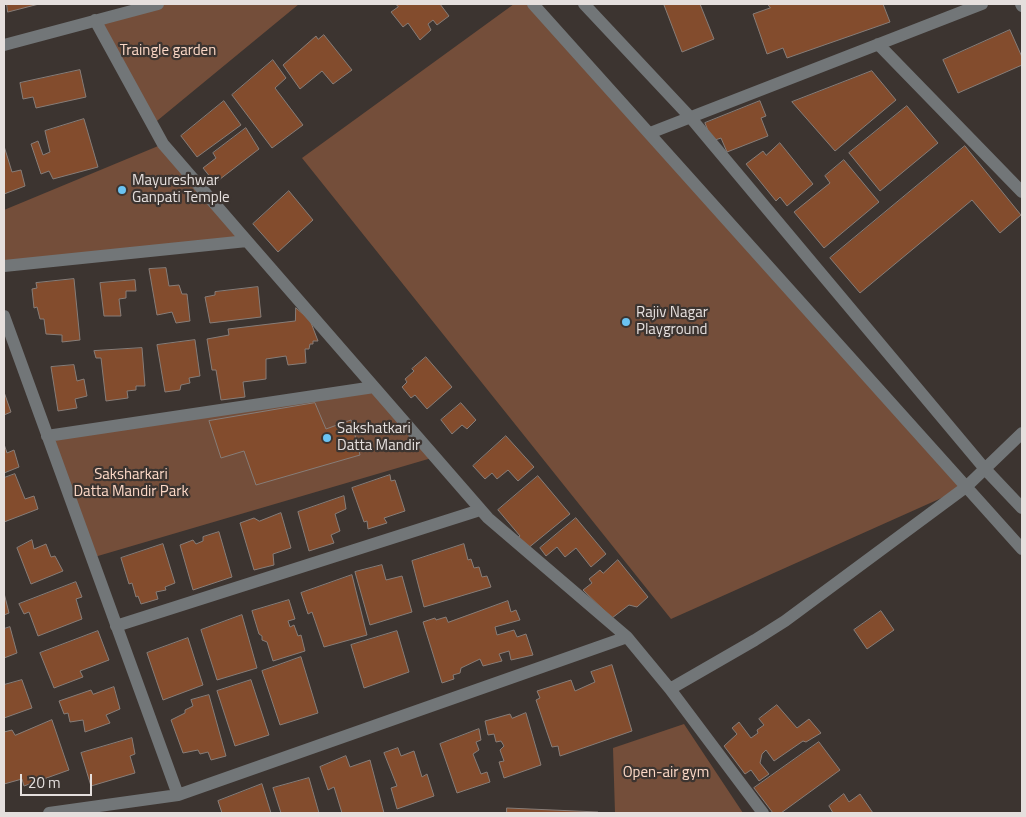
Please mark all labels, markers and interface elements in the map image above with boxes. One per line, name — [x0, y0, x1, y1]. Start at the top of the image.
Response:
park label: Traingle garden — [120, 42, 216, 60]
place label: Mayureshwar Ganpati Temple — [132, 172, 230, 207]
marker: Mayureshwar Ganpati Temple — [116, 184, 128, 196]
place label: Rajiv Nagar Playground — [636, 304, 708, 339]
marker: Rajiv Nagar Playground — [620, 316, 632, 328]
place label: Sakshatkari Datta Mandir — [337, 420, 420, 455]
marker: Sakshatkari Datta Mandir — [321, 432, 333, 444]
park label: Saksharkari Datta Mandir Park — [73, 466, 189, 501]
scale bar — [22, 764, 95, 796]
park label: Open-air gym — [623, 764, 709, 782]
text: 20 m — [28, 771, 61, 794]

